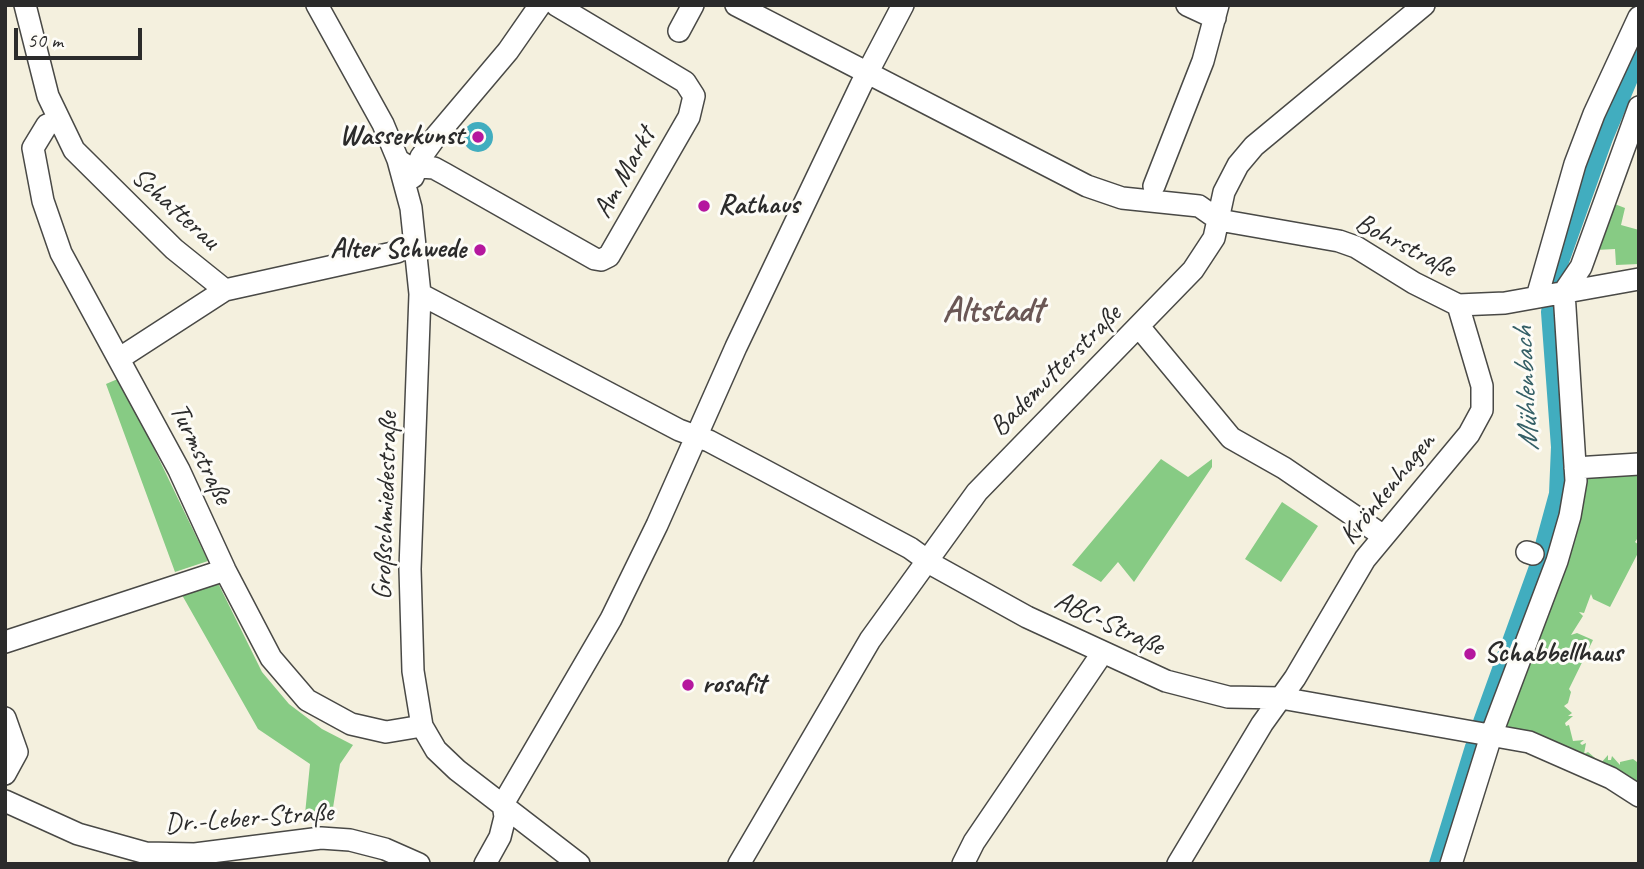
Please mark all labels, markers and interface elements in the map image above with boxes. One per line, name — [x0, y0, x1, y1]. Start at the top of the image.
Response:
scale bar — [18, 14, 145, 58]
text: 50 m — [27, 27, 63, 53]
place label: Wasserkunst — [340, 120, 464, 154]
street label: Am Markt — [586, 122, 664, 224]
marker: Wasserkunst — [470, 129, 486, 145]
street label: Schatterau — [124, 161, 226, 257]
place label: Rathaus — [718, 189, 799, 223]
marker: Rathaus — [696, 198, 712, 214]
street label: Bohrstraße — [1349, 207, 1461, 285]
place label: Alter Schwede — [330, 233, 466, 267]
marker: Alter Schwede — [472, 242, 488, 258]
district label: Altstadt — [943, 291, 1043, 333]
street label: Bademutterstraße — [983, 298, 1129, 444]
water label: Mühlenbach — [1506, 326, 1548, 452]
street label: Turmstraße — [161, 398, 239, 510]
street label: Großschmiedestraße — [366, 411, 406, 601]
street label: Krönkenhagen — [1333, 426, 1443, 552]
street label: ABC-Straße — [1049, 584, 1169, 664]
place label: Schabbellhaus — [1484, 637, 1622, 671]
marker: Schabbellhaus — [1462, 646, 1478, 662]
place label: rosafit — [702, 668, 766, 702]
marker: rosafit — [680, 677, 696, 693]
street label: Dr.-Leber-Straße — [164, 796, 334, 842]

